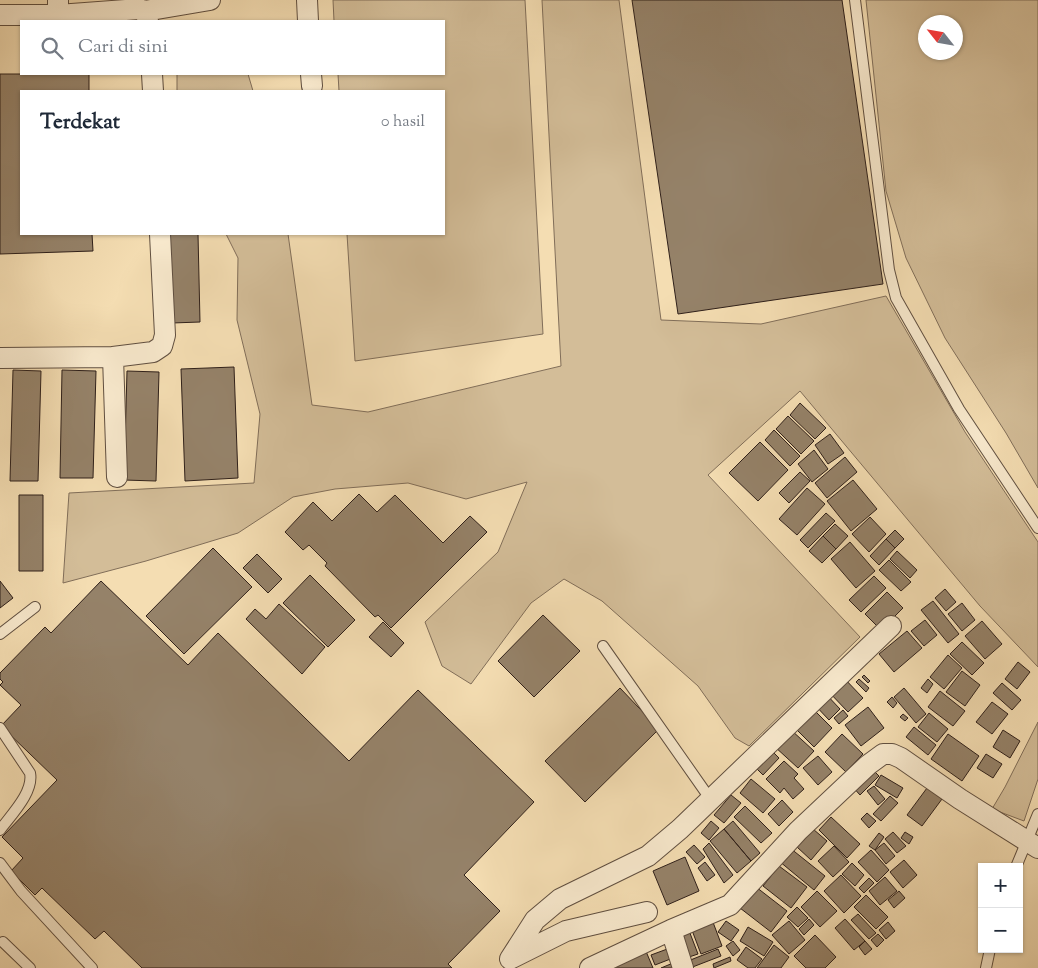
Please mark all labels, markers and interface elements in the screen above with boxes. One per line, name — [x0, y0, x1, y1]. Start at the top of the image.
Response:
north arrow — [918, 15, 963, 60]
search box — [20, 20, 445, 75]
icon: search — [38, 34, 66, 62]
text: Cari di sini — [78, 34, 168, 61]
text: Terdekat — [40, 108, 120, 138]
text: 0 hasil — [381, 111, 425, 134]
map controls — [978, 863, 1023, 953]
button: + — [978, 863, 1023, 908]
button: − — [978, 908, 1023, 953]

